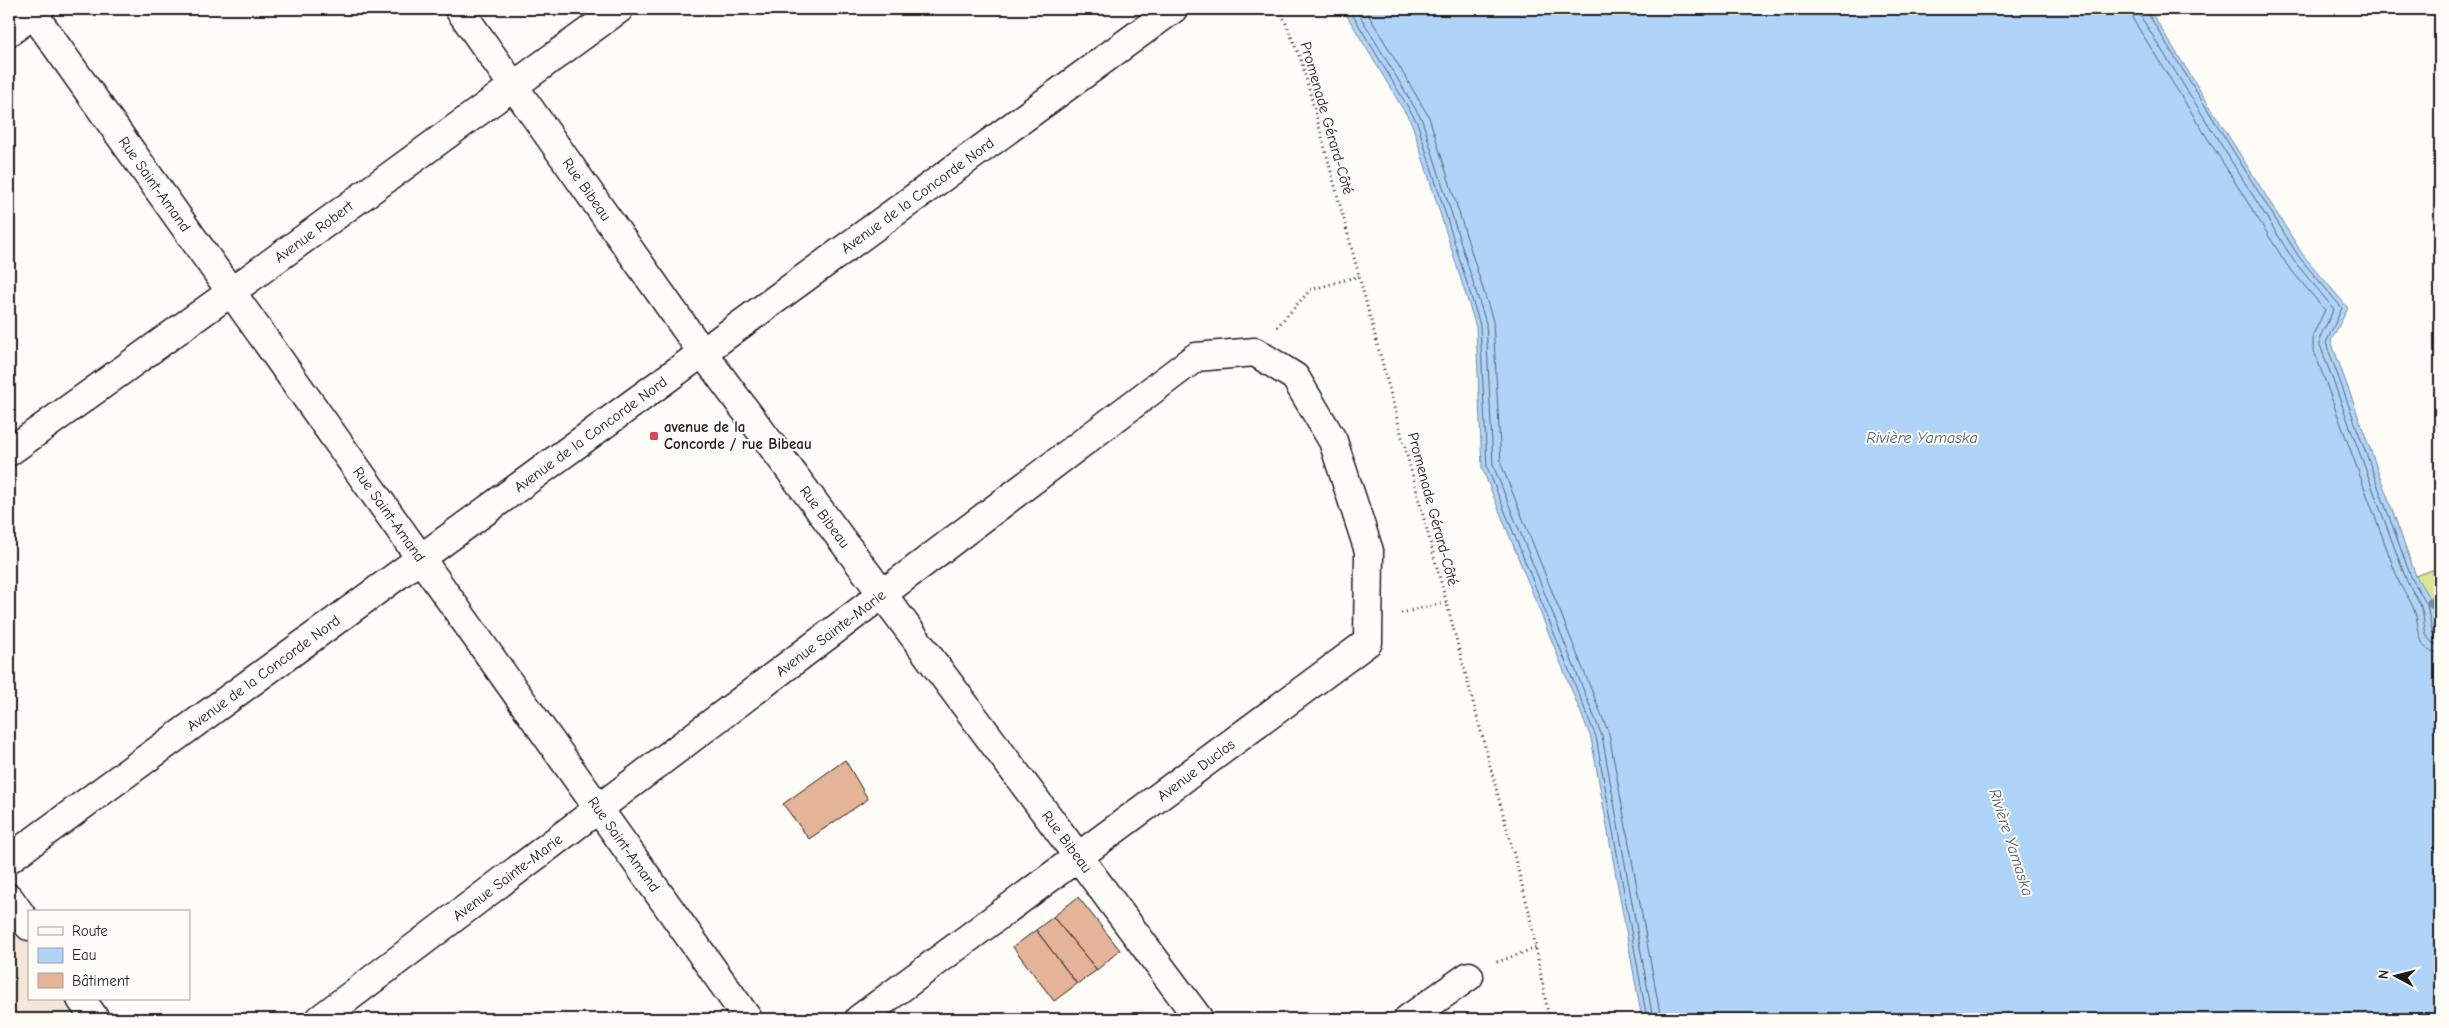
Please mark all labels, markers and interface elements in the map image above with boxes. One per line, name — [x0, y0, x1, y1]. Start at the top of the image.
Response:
street label: Promenade Gérard-Côté — [1297, 40, 1358, 197]
street label: Rue Saint-Amand — [115, 133, 194, 235]
street label: Avenue de la Concorde Nord — [837, 134, 998, 257]
street label: Rue Bibeau — [558, 154, 615, 224]
street label: Avenue Robert — [271, 197, 357, 266]
street label: Avenue de la Concorde Nord — [510, 373, 671, 496]
place label: avenue de la Concorde / rue Bibeau — [664, 418, 812, 453]
water label: Rivière Yamaska — [1866, 429, 1978, 447]
marker: avenue de la Concorde / rue Bibeau — [648, 430, 660, 442]
street label: Promenade Gérard-Côté — [1404, 430, 1462, 588]
street label: Rue Saint-Amand — [349, 463, 429, 565]
street label: Rue Bibeau — [796, 482, 854, 551]
street label: Avenue Sainte-Marie — [772, 586, 889, 680]
street label: Avenue de la Concorde Nord — [183, 611, 343, 735]
street label: Avenue Duclos — [1154, 735, 1238, 805]
water label: Rivière Yamaska — [1985, 786, 2037, 898]
street label: Rue Saint-Amand — [584, 793, 664, 895]
street label: Rue Bibeau — [1038, 807, 1096, 876]
street label: Avenue Sainte-Marie — [449, 830, 566, 925]
legend — [28, 910, 190, 1000]
text: Route — [72, 922, 108, 940]
text: Eau — [72, 946, 96, 964]
north arrow — [2372, 950, 2422, 1000]
text: N — [2375, 969, 2393, 980]
text: Bâtiment — [72, 972, 130, 990]

